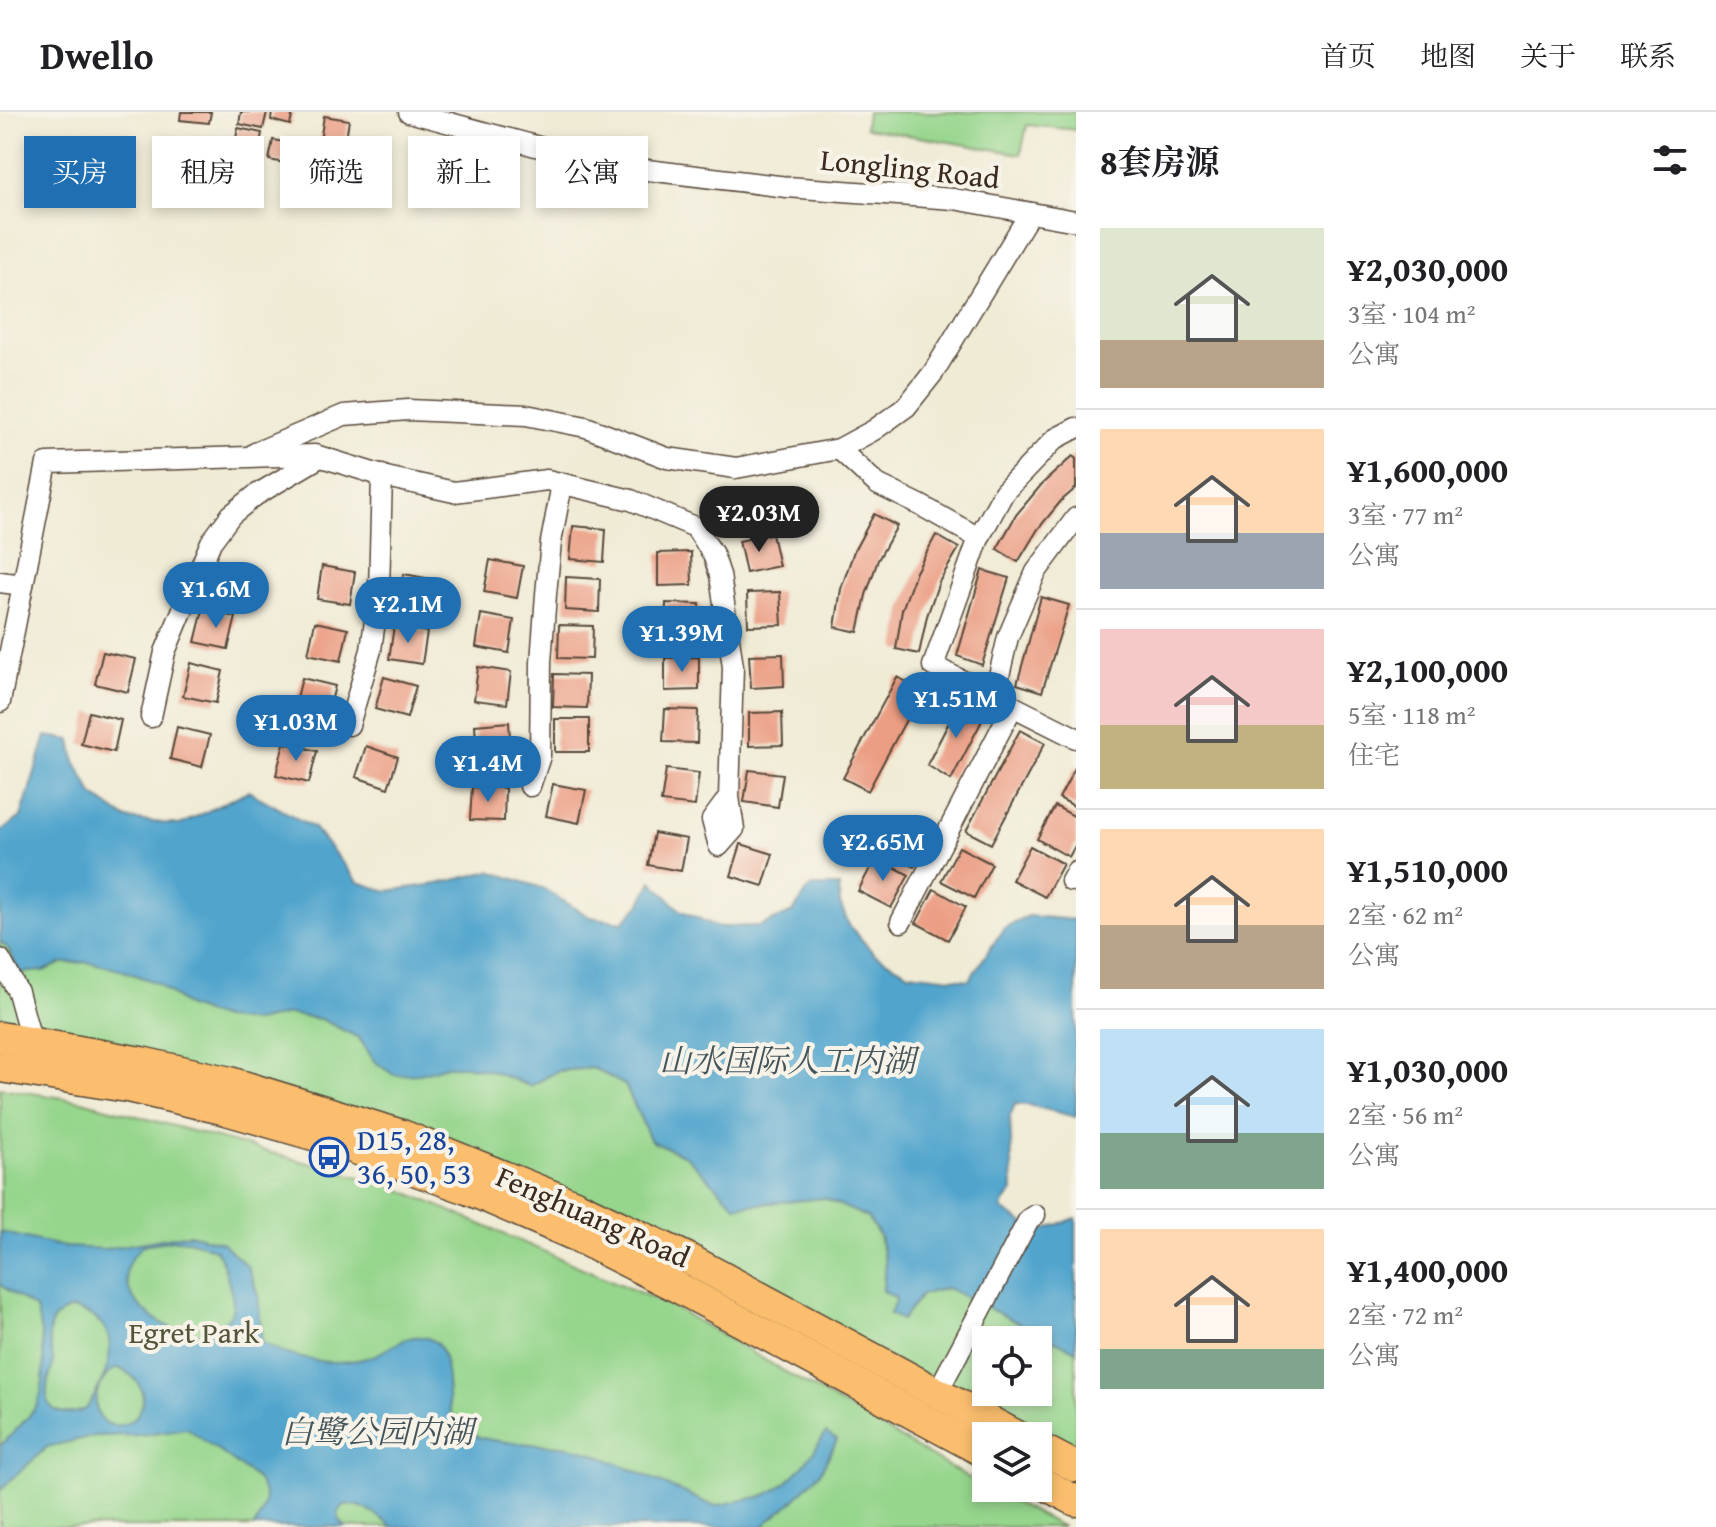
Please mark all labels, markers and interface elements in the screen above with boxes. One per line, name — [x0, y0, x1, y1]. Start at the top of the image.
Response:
text: Dwello — [40, 27, 154, 83]
text: 首页 — [1320, 35, 1376, 76]
text: 地图 — [1420, 35, 1476, 76]
text: 关于 — [1520, 35, 1576, 76]
text: 联系 — [1620, 35, 1676, 76]
chip: 买房 — [24, 136, 136, 208]
chip: 租房 — [152, 136, 264, 208]
chip: 筛选 — [280, 136, 392, 208]
chip: 新上 — [408, 136, 520, 208]
chip: 公寓 — [536, 136, 648, 208]
street label: Longling Road — [818, 137, 1002, 199]
text: 8套房源 — [1100, 137, 1220, 186]
icon: filters — [1648, 138, 1692, 182]
text: ¥2,030,000 — [1348, 244, 1508, 293]
icon: home — [1164, 260, 1260, 356]
text: 3室 · 104 m² — [1348, 294, 1476, 333]
text: 公寓 — [1348, 334, 1400, 373]
text: ¥1,600,000 — [1348, 445, 1508, 494]
icon: home — [1164, 461, 1260, 557]
pin: ¥2.03M — [694, 486, 824, 554]
text: ¥2.03M — [717, 492, 801, 531]
text: 3室 · 77 m² — [1348, 495, 1463, 534]
text: 公寓 — [1348, 535, 1400, 574]
pin: ¥1.6M — [160, 562, 272, 630]
text: ¥1.6M — [181, 568, 251, 607]
pin: ¥2.1M — [352, 577, 464, 645]
text: ¥2.1M — [373, 583, 443, 622]
pin: ¥1.39M — [617, 606, 747, 674]
text: ¥1.39M — [640, 612, 724, 651]
text: ¥2,100,000 — [1348, 645, 1508, 694]
icon: home — [1164, 661, 1260, 757]
pin: ¥1.51M — [891, 672, 1021, 740]
text: ¥1.51M — [914, 678, 998, 717]
pin: ¥1.03M — [231, 695, 361, 763]
text: 5室 · 118 m² — [1348, 695, 1476, 734]
text: ¥1.03M — [254, 701, 338, 740]
text: 住宅 — [1348, 735, 1400, 774]
pin: ¥1.4M — [432, 736, 544, 804]
text: ¥1.4M — [453, 742, 523, 781]
pin: ¥2.65M — [818, 815, 948, 883]
text: ¥2.65M — [841, 821, 925, 860]
text: ¥1,510,000 — [1348, 845, 1508, 894]
icon: home — [1164, 861, 1260, 957]
text: 2室 · 62 m² — [1348, 895, 1463, 934]
text: 公寓 — [1348, 935, 1400, 974]
water label: 山水国际人工内湖 — [659, 1037, 920, 1084]
text: ¥1,030,000 — [1348, 1045, 1508, 1094]
icon: home — [1164, 1061, 1260, 1157]
text: 2室 · 56 m² — [1348, 1095, 1463, 1134]
place label: D15, 28, 36, 50, 53 — [357, 1117, 471, 1195]
text: 公寓 — [1348, 1135, 1400, 1174]
bus stop icon: D15, 28, 36, 50, 53 — [308, 1136, 350, 1178]
street label: Fenghuang Road — [490, 1154, 697, 1278]
text: ¥1,400,000 — [1348, 1245, 1508, 1294]
icon: home — [1164, 1261, 1260, 1357]
text: 2室 · 72 m² — [1348, 1295, 1463, 1334]
park label: Egret Park — [128, 1310, 260, 1354]
map controls — [972, 1326, 1052, 1502]
button: locate — [972, 1326, 1052, 1406]
text: 公寓 — [1348, 1335, 1400, 1374]
water label: 白鹭公园内湖 — [281, 1408, 478, 1455]
button: layers — [972, 1422, 1052, 1502]

